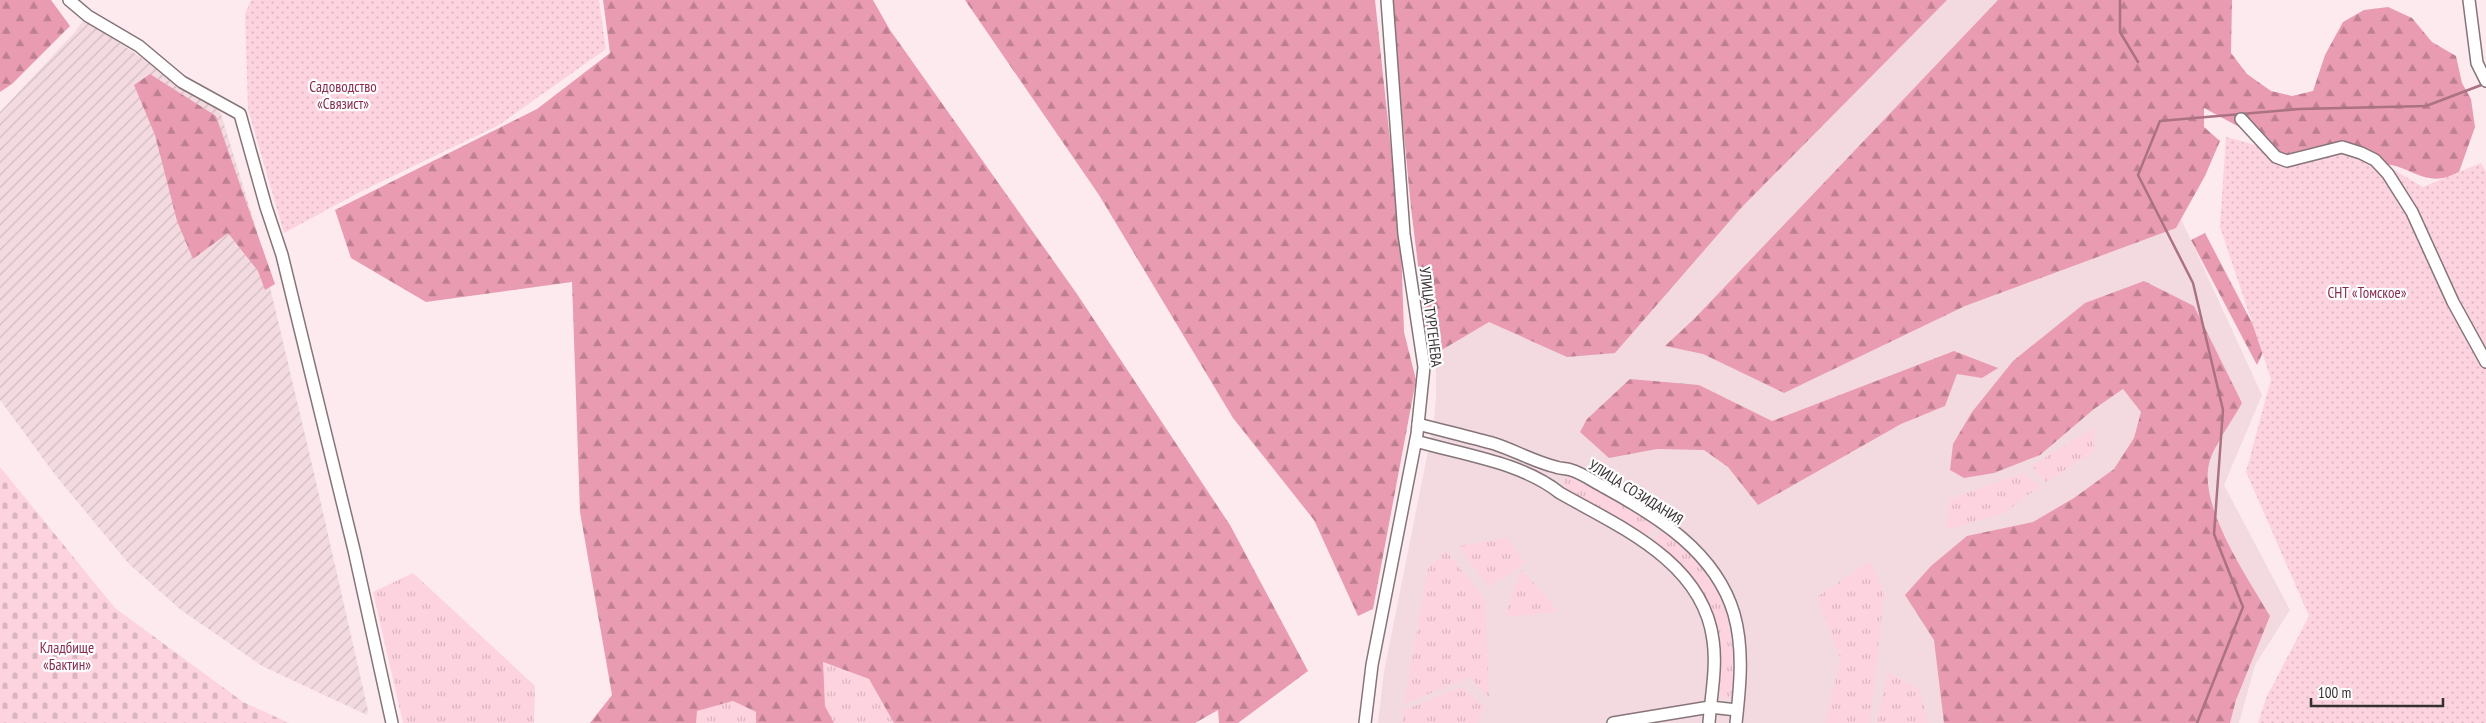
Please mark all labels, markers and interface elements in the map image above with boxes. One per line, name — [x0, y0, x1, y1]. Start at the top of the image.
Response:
park label: Садоводство «Связист» — [309, 77, 377, 113]
street label: УЛИЦА ТУРГЕНЕВА — [1415, 266, 1447, 369]
park label: СНТ «Томское» — [2327, 283, 2407, 302]
street label: УЛИЦА СОЗИДАНИЯ — [1585, 455, 1687, 529]
park label: Кладбище «Бактин» — [40, 638, 94, 674]
scale bar — [2311, 676, 2444, 708]
text: 100 m — [2318, 683, 2351, 702]

